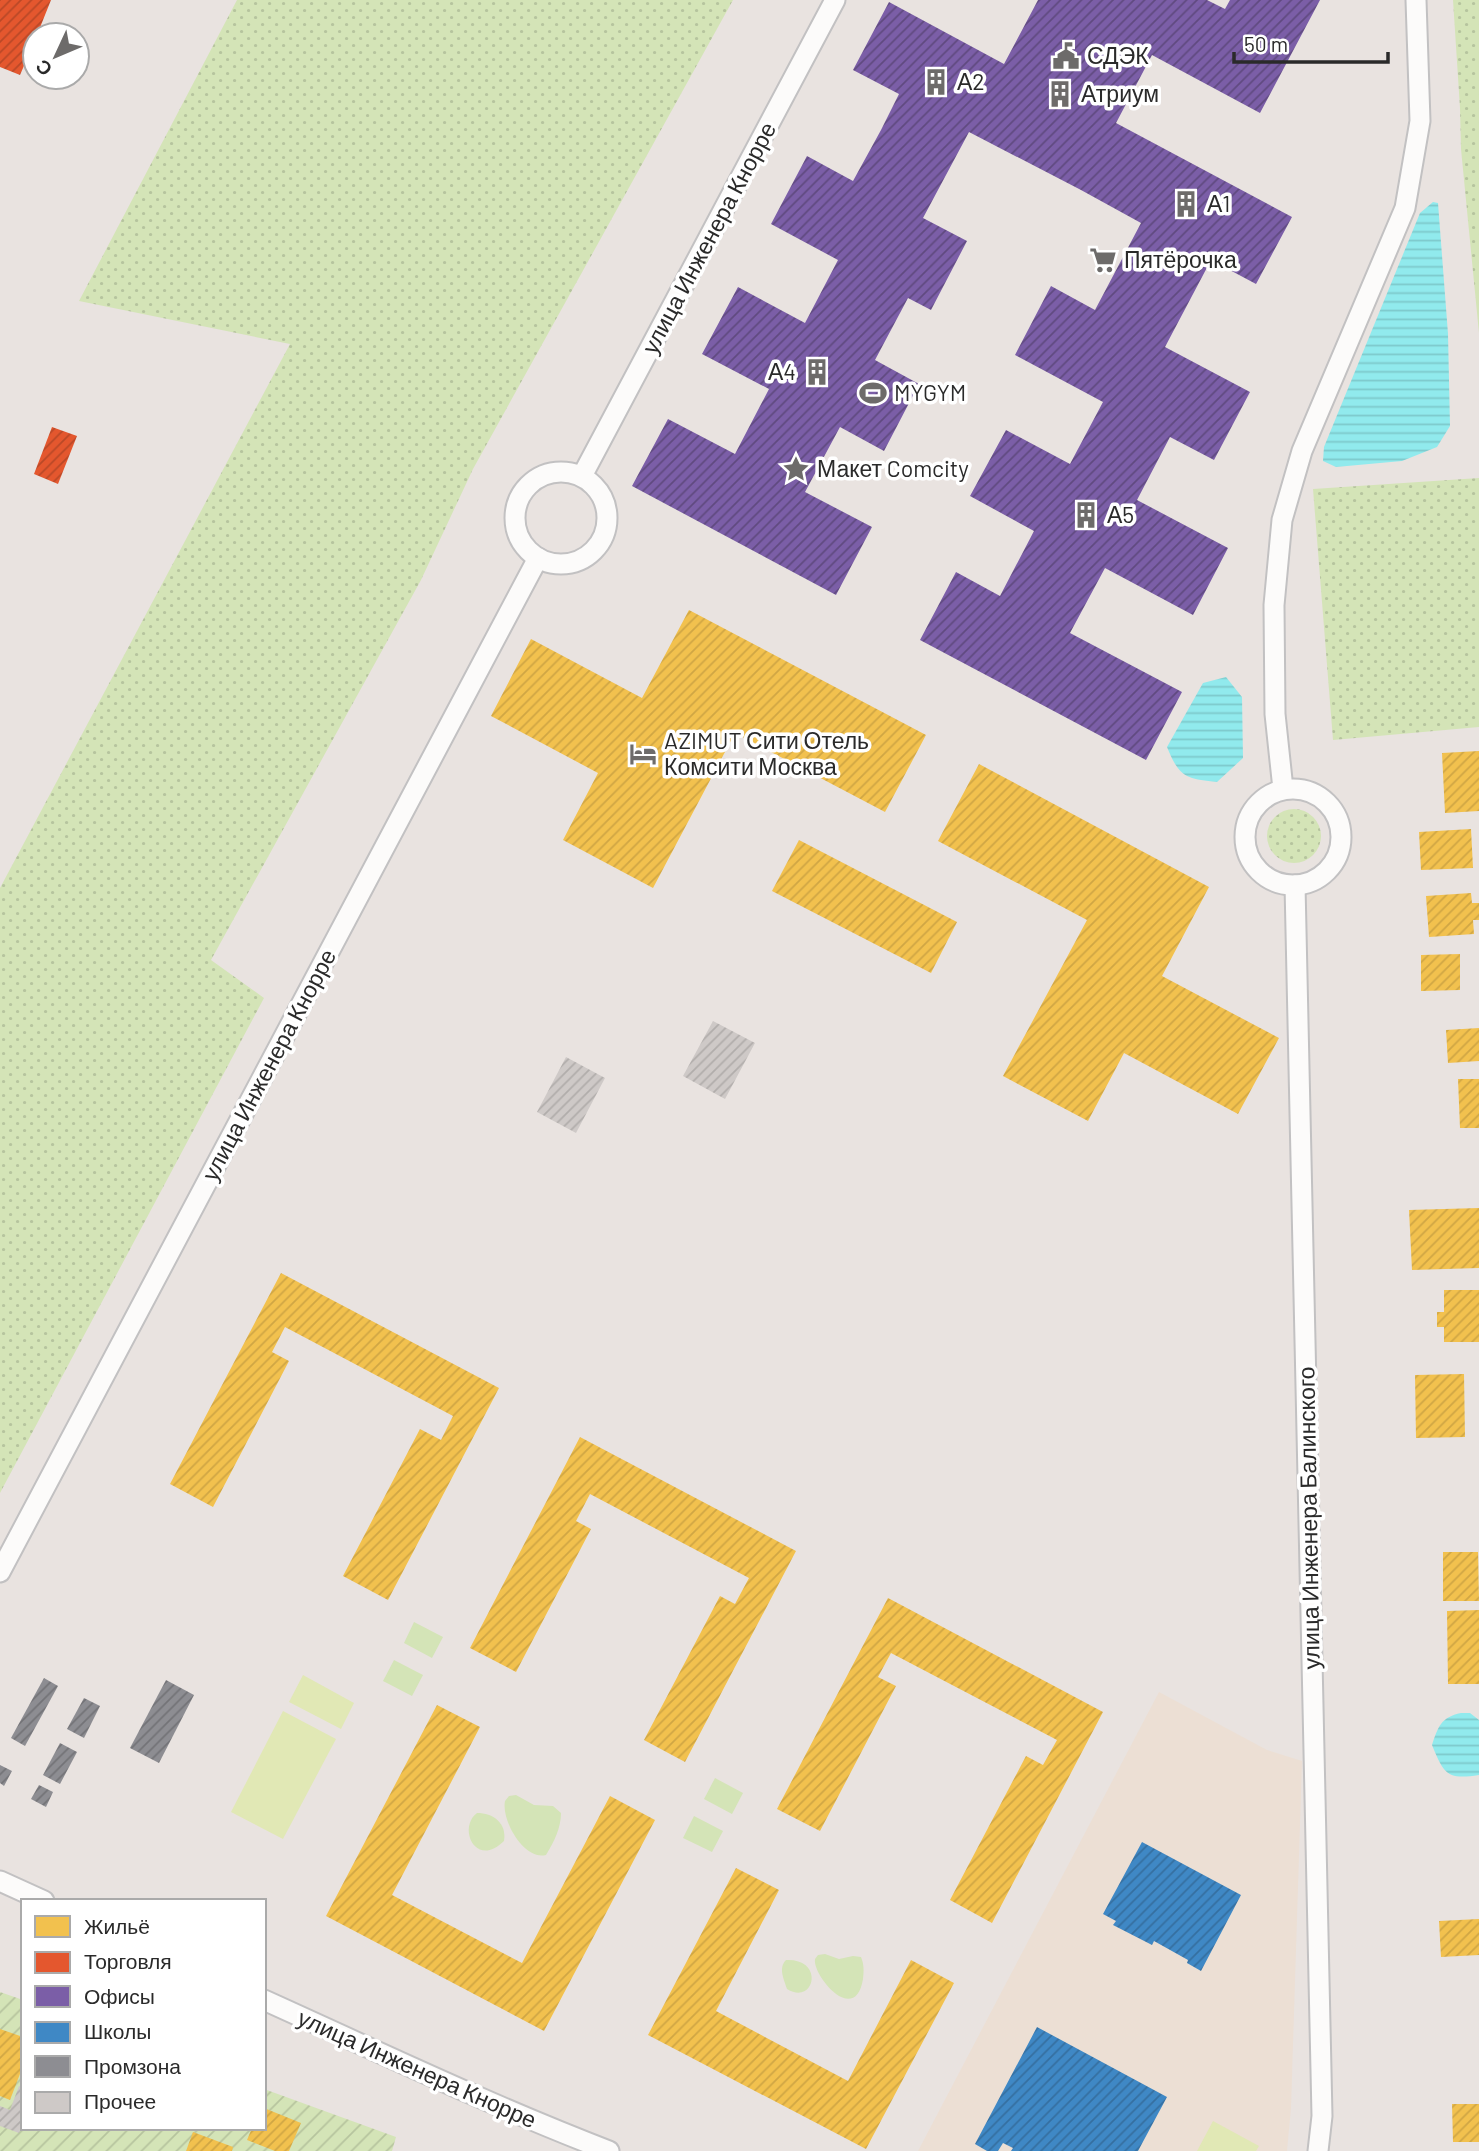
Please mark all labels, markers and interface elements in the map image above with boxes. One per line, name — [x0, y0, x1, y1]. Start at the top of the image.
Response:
north arrow — [21, 21, 91, 91]
scale bar — [1234, 21, 1388, 65]
text: 50 m — [1244, 31, 1288, 56]
public building icon: СДЭК — [1051, 41, 1081, 71]
place label: СДЭК — [1087, 41, 1149, 69]
text: С — [30, 55, 56, 81]
building icon: А2 — [921, 67, 951, 97]
place label: А2 — [957, 67, 985, 95]
building icon: Атриум — [1045, 79, 1075, 109]
place label: Атриум — [1081, 79, 1159, 107]
street label: улица Инженера Кнорре — [635, 117, 781, 358]
building icon: А1 — [1171, 189, 1201, 219]
place label: А1 — [1207, 189, 1230, 217]
supermarket icon: Пятёрочка — [1088, 245, 1118, 275]
place label: Пятёрочка — [1124, 245, 1237, 273]
place label: А4 — [768, 357, 796, 385]
building icon: А4 — [802, 357, 832, 387]
sports icon: MYGYM — [858, 378, 888, 408]
place label: MYGYM — [894, 378, 966, 406]
place icon: Макет Comcity — [781, 454, 811, 484]
place label: Макет Comcity — [817, 454, 969, 482]
building icon: А5 — [1071, 500, 1101, 530]
place label: А5 — [1107, 500, 1134, 528]
place label: AZIMUT Сити Отель Комсити Москва — [664, 726, 869, 780]
hotel icon: AZIMUT Сити Отель Комсити Москва — [628, 739, 658, 769]
street label: улица Инженера Кнорре — [195, 944, 341, 1185]
street label: улица Инженера Балинского — [1291, 1366, 1325, 1670]
legend — [21, 1899, 266, 2130]
text: Жильё — [84, 1913, 150, 1938]
text: Торговля — [84, 1948, 172, 1973]
text: Офисы — [84, 1983, 155, 2008]
street label: улица Инженера Кнорре — [294, 2003, 541, 2133]
text: Школы — [84, 2018, 151, 2043]
text: Промзона — [84, 2053, 181, 2078]
text: Прочее — [84, 2088, 156, 2113]

